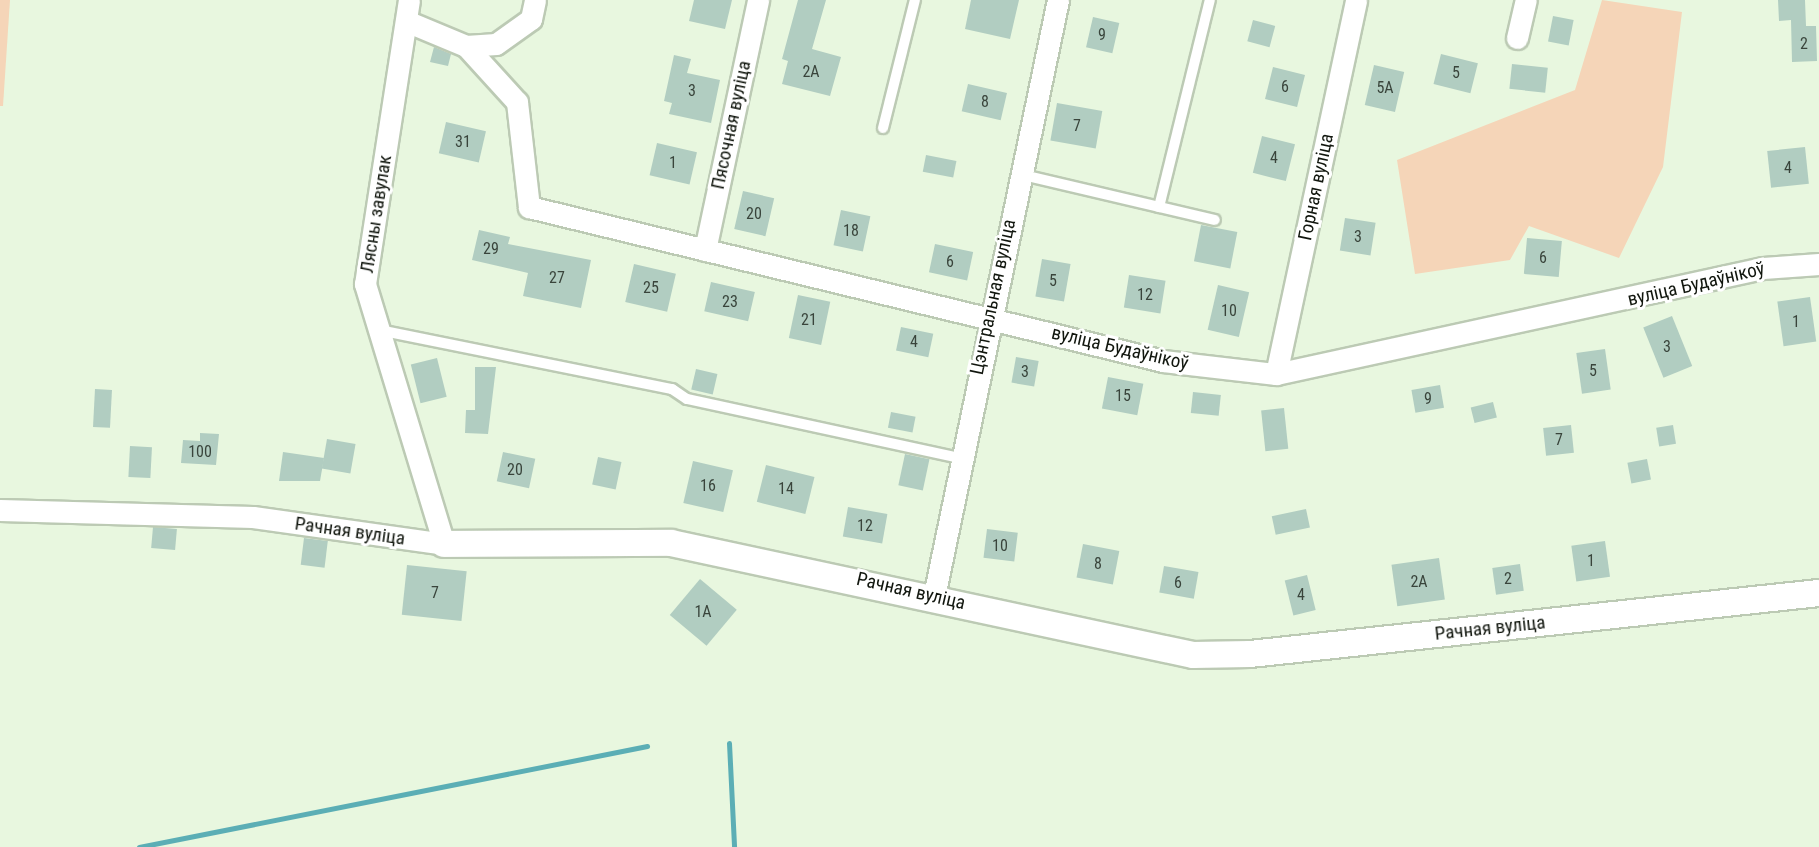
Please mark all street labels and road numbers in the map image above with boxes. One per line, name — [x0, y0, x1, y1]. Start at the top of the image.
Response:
street label: Пясочная вуліца — [706, 59, 756, 191]
street label: Горная вуліца — [1294, 131, 1338, 243]
street label: Лясны завулак — [355, 153, 397, 275]
street label: Цэнтральная вуліца — [965, 217, 1021, 377]
street label: вуліца Будаўнікоў — [1625, 257, 1767, 311]
street label: вуліца Будаўнікоў — [1049, 321, 1191, 375]
street label: Рачная вуліца — [293, 512, 407, 550]
street label: Рачная вуліца — [854, 567, 968, 615]
street label: Рачная вуліца — [1434, 611, 1546, 645]

